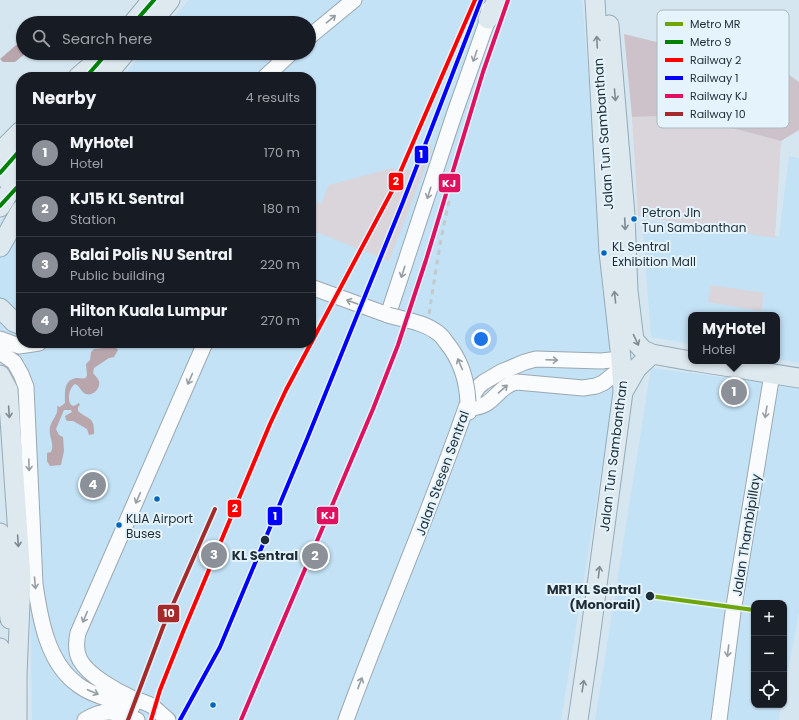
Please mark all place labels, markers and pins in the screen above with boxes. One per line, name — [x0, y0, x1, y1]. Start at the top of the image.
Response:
place label: Petron Jln Tun Sambanthan — [642, 204, 746, 236]
marker: Petron Jln Tun Sambanthan — [629, 214, 639, 224]
place label: KL Sentral Exhibition Mall — [612, 238, 696, 270]
marker: KL Sentral Exhibition Mall — [599, 248, 609, 258]
pin: 1 — [721, 377, 747, 407]
pin: 4 — [80, 470, 106, 500]
unlabelled marker — [152, 494, 162, 504]
place label: KLIA Airport Buses — [126, 510, 193, 542]
marker: KLIA Airport Buses — [114, 520, 124, 530]
marker: KL Sentral — [259, 534, 271, 546]
pin: 3 — [201, 540, 227, 570]
pin: 2 — [302, 541, 328, 571]
place label: KL Sentral — [232, 546, 298, 565]
place label: MR1 KL Sentral (Monorail) — [547, 580, 641, 614]
marker: MR1 KL Sentral (Monorail) — [644, 590, 656, 602]
unlabelled marker — [208, 700, 218, 710]

